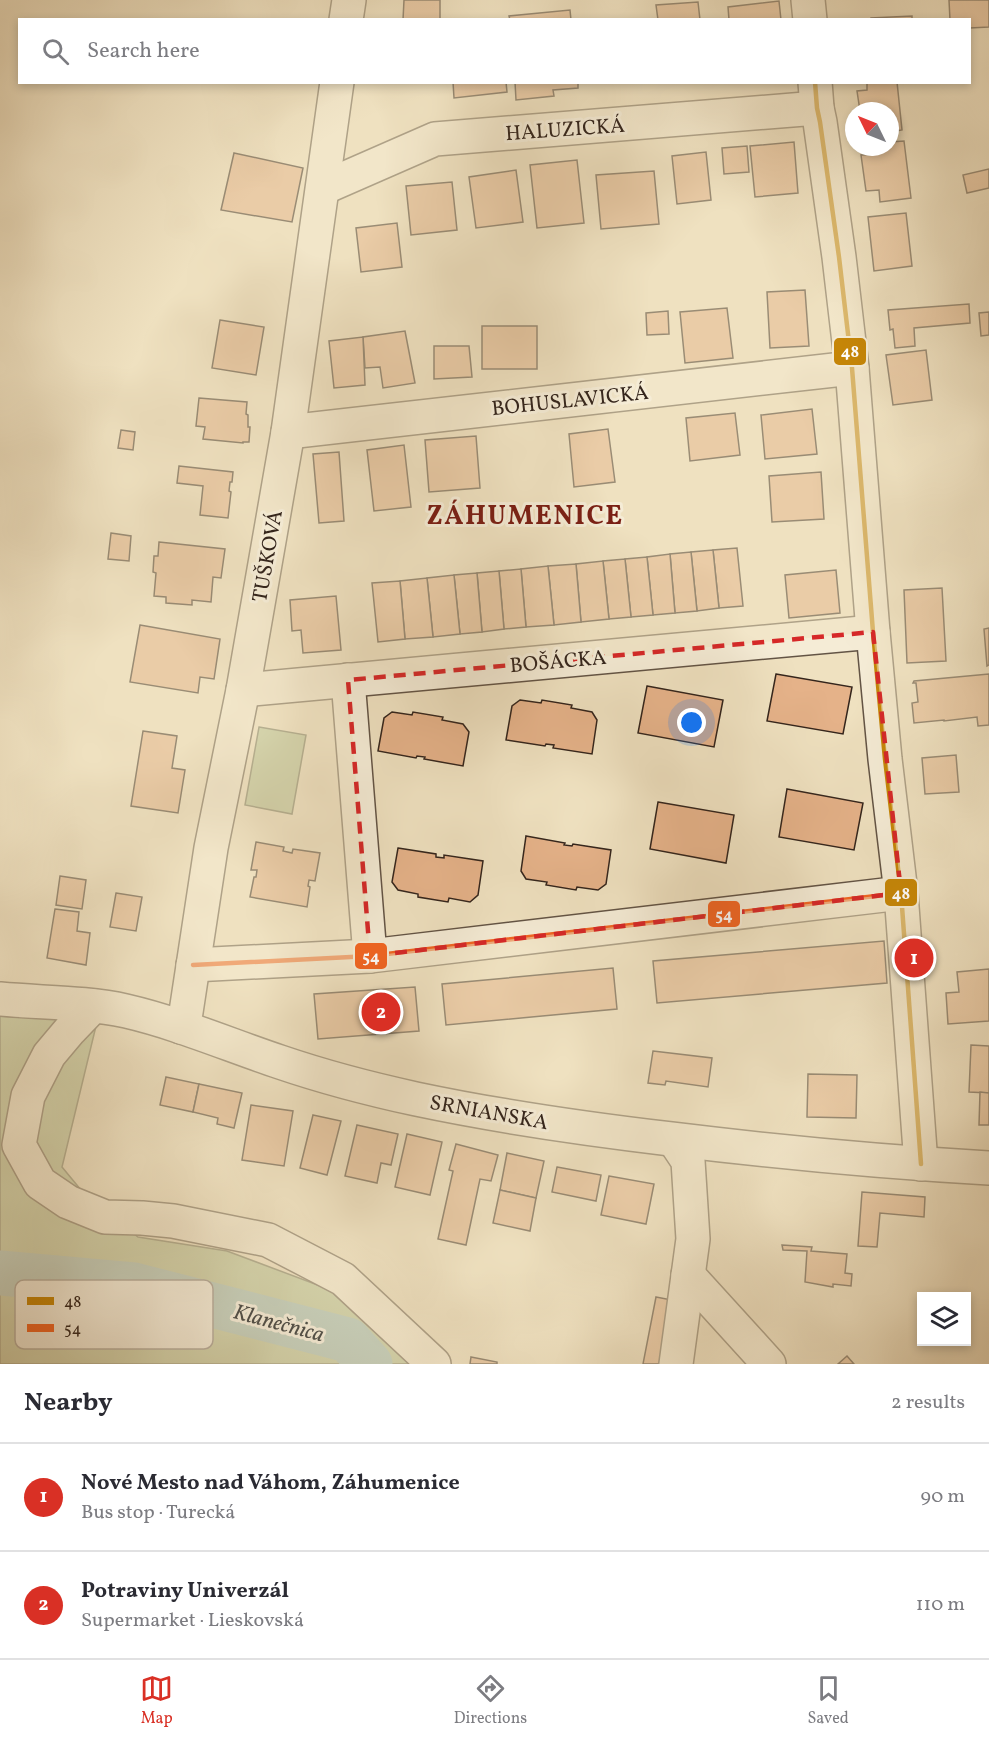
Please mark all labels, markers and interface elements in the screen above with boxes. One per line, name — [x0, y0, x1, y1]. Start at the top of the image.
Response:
search box — [18, 18, 971, 84]
icon: search — [39, 35, 72, 68]
text: Search here — [87, 36, 200, 67]
north arrow — [845, 102, 899, 156]
street label: HALUZICKÁ — [504, 112, 626, 149]
line badge: 48 — [833, 337, 867, 366]
text: 48 — [841, 342, 859, 364]
street label: BOHUSLAVICKÁ — [490, 379, 650, 424]
district label: ZÁHUMENICE — [426, 498, 624, 536]
street label: TUŠKOVÁ — [246, 508, 291, 605]
street label: BOŠÁCKA — [508, 644, 608, 681]
your location — [677, 708, 706, 737]
line badge: 48 — [884, 878, 918, 907]
text: 48 — [892, 884, 910, 906]
line badge: 54 — [707, 900, 741, 928]
text: 54 — [715, 905, 733, 927]
pin: 1 — [894, 936, 934, 980]
line badge: 54 — [354, 942, 388, 970]
text: 54 — [362, 947, 380, 969]
pin: 2 — [362, 990, 400, 1034]
street label: SRNIANSKA — [427, 1089, 551, 1138]
legend — [15, 1280, 213, 1349]
text: 48 — [64, 1292, 81, 1314]
map controls — [917, 1292, 971, 1346]
button: layers — [917, 1292, 971, 1346]
water label: Klanečnica — [230, 1297, 327, 1351]
text: 54 — [64, 1319, 81, 1341]
text: Nearby — [24, 1385, 113, 1421]
text: 2 results — [891, 1389, 965, 1417]
text: Nové Mesto nad Váhom, Záhumenice — [81, 1468, 460, 1499]
text: 1 — [39, 1483, 48, 1511]
text: 90 m — [921, 1483, 965, 1511]
text: Bus stop · Turecká — [81, 1499, 235, 1527]
text: Potraviny Univerzál — [81, 1576, 289, 1607]
text: 2 — [38, 1591, 49, 1619]
text: 110 m — [916, 1591, 965, 1619]
text: Supermarket · Lieskovská — [81, 1607, 304, 1635]
tab: Map — [140, 1672, 173, 1730]
tab: Directions — [454, 1672, 527, 1730]
tab: Saved — [808, 1672, 849, 1730]

